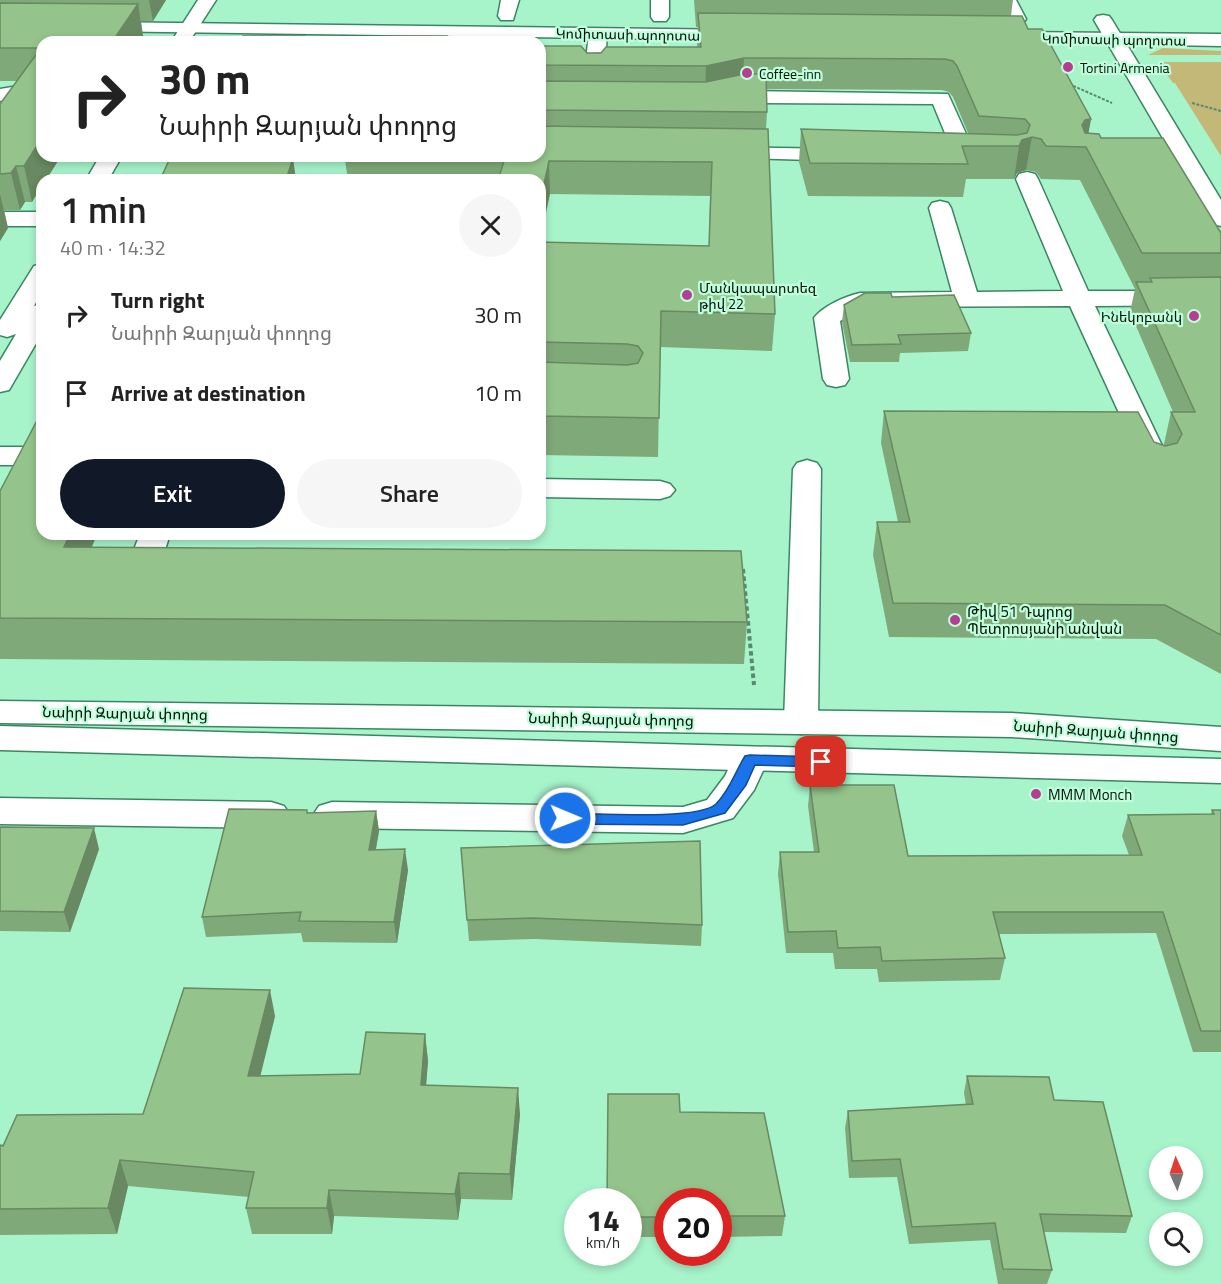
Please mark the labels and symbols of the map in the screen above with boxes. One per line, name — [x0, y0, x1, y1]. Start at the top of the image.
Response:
street label: Կոմիտասի պողոտա — [556, 22, 700, 46]
street label: Կոմիտասի պողոտա — [1042, 27, 1186, 51]
place label: Tortini Armenia — [1080, 57, 1170, 78]
marker: Tortini Armenia — [1061, 60, 1075, 74]
place label: Coffee-inn — [759, 63, 821, 84]
marker: Coffee-inn — [740, 66, 754, 80]
place label: Մանկապարտեզ թիվ 22 — [699, 277, 817, 314]
marker: Մանկապարտեզ թիվ 22 — [680, 288, 694, 302]
place label: Ինեկոբանկ — [1101, 306, 1182, 327]
marker: Ինեկոբանկ — [1187, 309, 1201, 323]
place label: Թիվ 51 Դպրոց Պետրոսյանի անվան — [967, 600, 1122, 640]
marker: Թիվ 51 Դպրոց Պետրոսյանի անվան — [948, 613, 962, 627]
street label: Նաիրի Զարյան փողոց — [42, 700, 208, 726]
street label: Նաիրի Զարյան փողոց — [528, 706, 694, 732]
street label: Նաիրի Զարյան փողոց — [1013, 714, 1179, 748]
pin — [795, 736, 846, 787]
place label: MMM Monch — [1048, 783, 1132, 806]
position arrow — [533, 786, 597, 850]
marker: MMM Monch — [1029, 787, 1043, 801]
north arrow — [1149, 1146, 1203, 1200]
speed limit sign: 20 — [654, 1188, 732, 1266]

